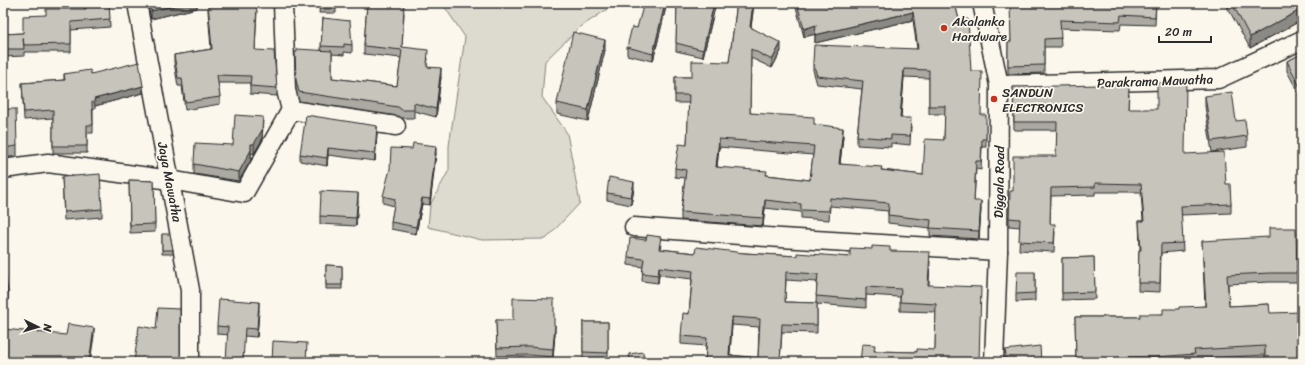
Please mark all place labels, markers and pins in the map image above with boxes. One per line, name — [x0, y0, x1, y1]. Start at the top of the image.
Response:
place label: Akalanka Hardware — [951, 10, 1007, 48]
marker: Akalanka Hardware — [939, 23, 949, 33]
place label: SANDUN ELECTRONICS — [1002, 81, 1084, 119]
marker: SANDUN ELECTRONICS — [989, 94, 999, 104]

